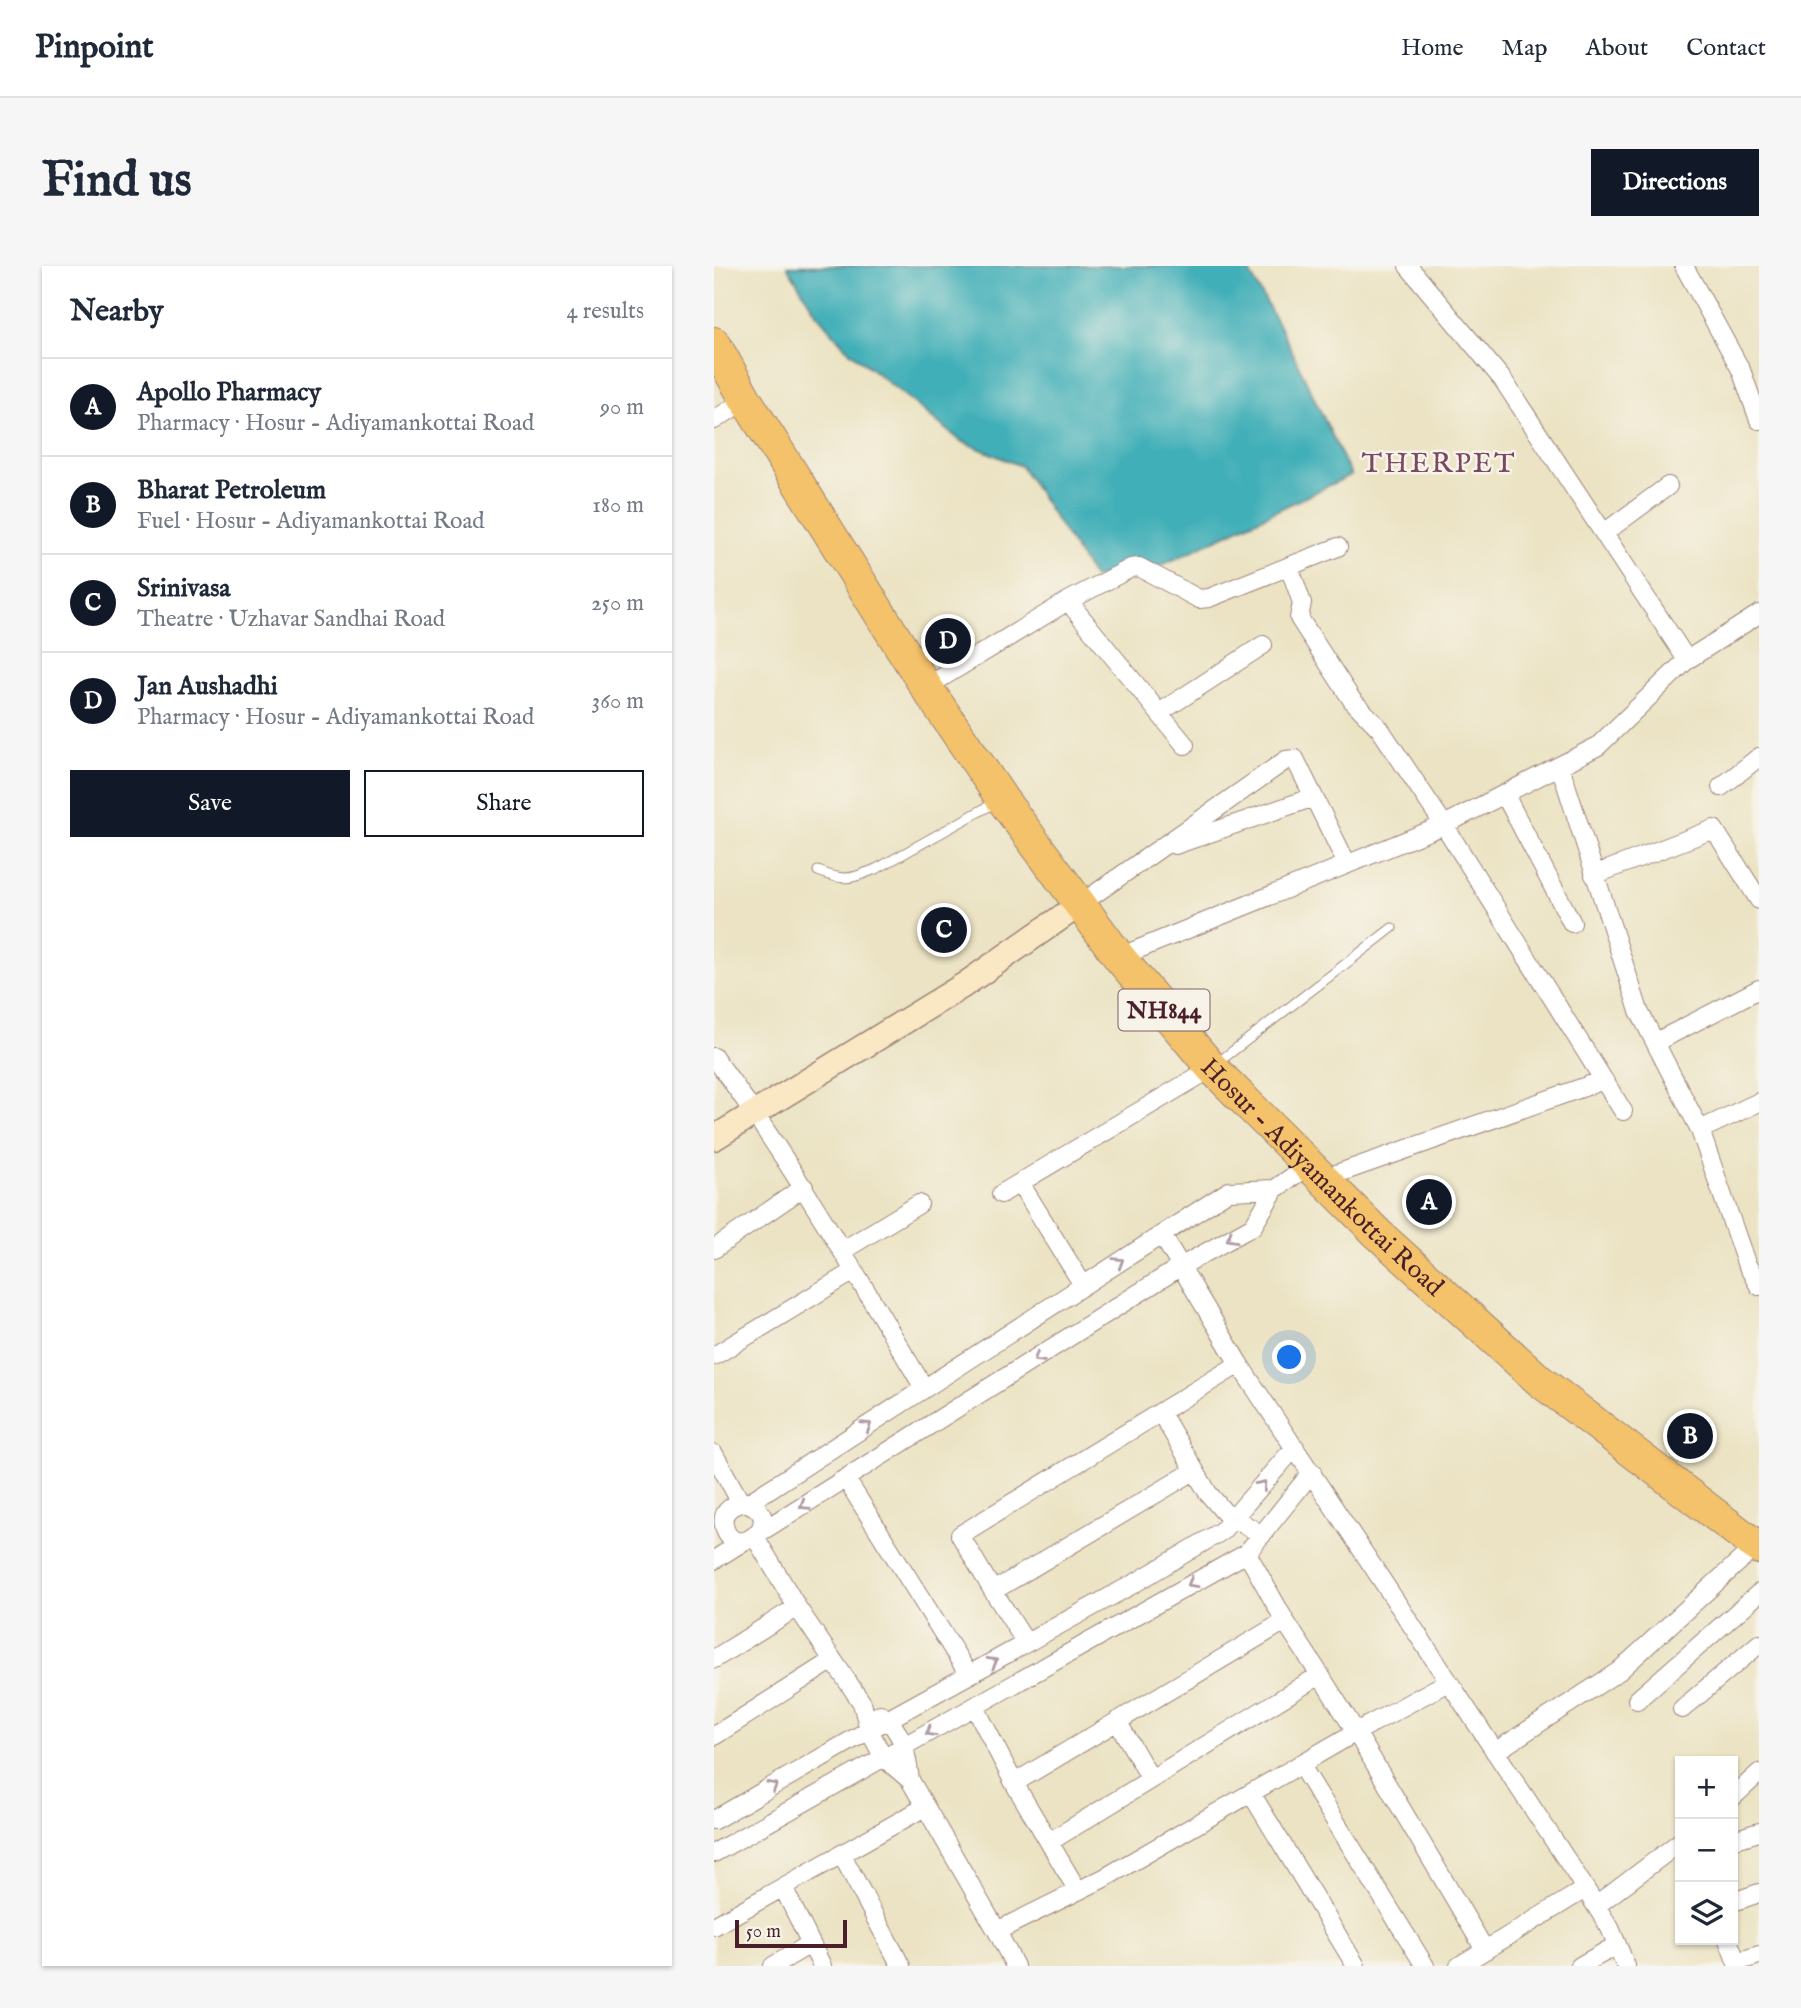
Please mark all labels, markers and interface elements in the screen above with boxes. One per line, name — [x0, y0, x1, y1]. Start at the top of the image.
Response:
text: Pinpoint — [35, 27, 154, 69]
text: Home — [1401, 33, 1464, 64]
text: Map — [1502, 33, 1548, 64]
text: About — [1586, 33, 1648, 64]
text: Contact — [1686, 33, 1766, 64]
button: Directions — [1591, 149, 1759, 216]
text: Find us — [42, 151, 192, 213]
text: Nearby — [70, 293, 163, 331]
text: 4 results — [566, 297, 644, 326]
text: Apollo Pharmacy — [137, 376, 321, 409]
text: A — [85, 393, 101, 422]
text: 90 m — [600, 393, 644, 422]
text: Pharmacy · Hosur - Adiyamankottai Road — [137, 409, 534, 438]
district label: THERPET — [1362, 447, 1516, 482]
text: Bharat Petroleum — [137, 474, 326, 507]
text: B — [85, 491, 101, 520]
text: 180 m — [592, 491, 644, 520]
text: Fuel · Hosur - Adiyamankottai Road — [137, 507, 485, 536]
text: Srinivasa — [137, 572, 231, 605]
text: C — [85, 589, 101, 618]
text: 250 m — [591, 589, 644, 618]
text: Theatre · Uzhavar Sandhai Road — [137, 605, 445, 634]
pin: D — [925, 615, 971, 667]
text: Jan Aushadhi — [137, 670, 278, 703]
text: D — [84, 687, 102, 716]
text: 360 m — [592, 687, 644, 716]
text: Pharmacy · Hosur - Adiyamankottai Road — [137, 703, 534, 732]
button: Save — [70, 770, 350, 837]
button: Share — [364, 770, 644, 837]
pin: C — [921, 904, 967, 956]
road number: NH844 — [1119, 990, 1210, 1030]
street label: Hosur - Adiyamankottai Road — [1197, 1048, 1451, 1302]
pin: A — [1406, 1176, 1452, 1228]
one-way arrow — [1226, 1230, 1239, 1243]
one-way arrow — [1112, 1257, 1125, 1270]
your location — [1272, 1340, 1306, 1374]
one-way arrow — [1033, 1350, 1046, 1363]
pin: B — [1667, 1410, 1713, 1462]
one-way arrow — [859, 1421, 872, 1434]
one-way arrow — [1254, 1480, 1266, 1493]
one-way arrow — [798, 1497, 811, 1510]
one-way arrow — [1187, 1575, 1200, 1588]
one-way arrow — [985, 1657, 998, 1670]
one-way arrow — [925, 1724, 938, 1737]
map controls — [1675, 1756, 1738, 1945]
button: + — [1675, 1756, 1738, 1819]
one-way arrow — [765, 1781, 778, 1794]
button: − — [1675, 1819, 1738, 1882]
button: layers — [1675, 1882, 1738, 1945]
scale bar — [735, 1917, 847, 1949]
text: 50 m — [746, 1920, 781, 1944]

